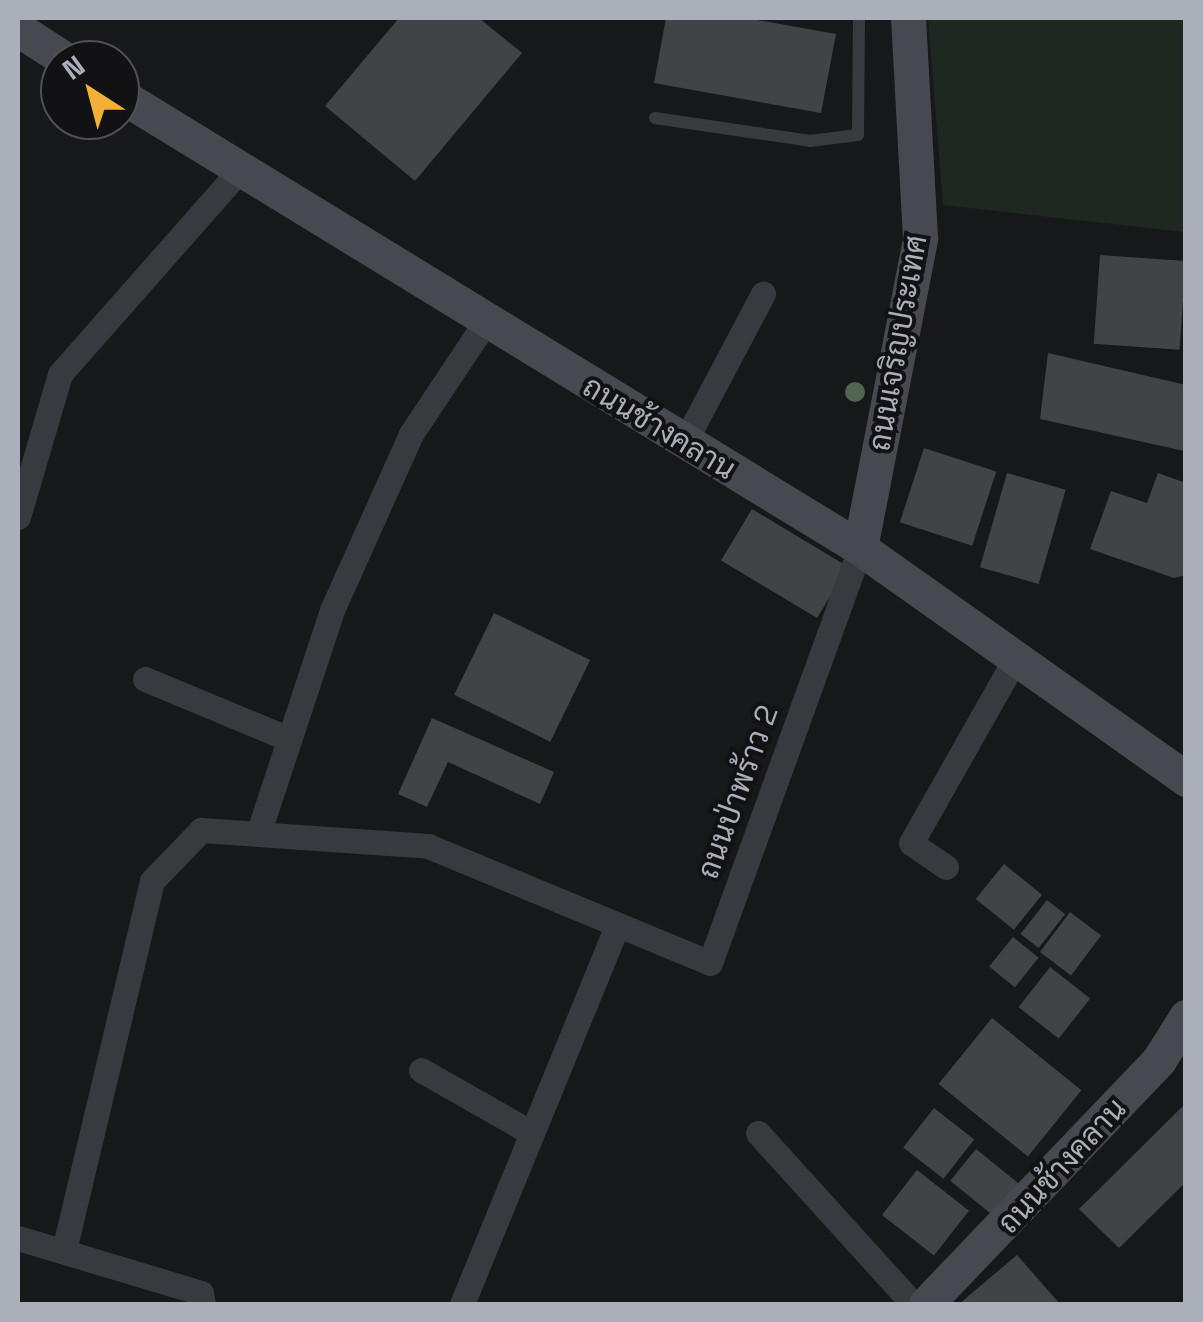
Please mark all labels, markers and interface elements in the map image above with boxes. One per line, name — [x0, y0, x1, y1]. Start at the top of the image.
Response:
north arrow — [40, 40, 140, 140]
text: N — [55, 47, 92, 87]
street label: ถนนเจริญประเทศ — [861, 232, 935, 454]
street label: ถนนช้างคลาน — [576, 368, 742, 488]
street label: ถนนป่าพร้าว 2 — [690, 700, 786, 884]
street label: ถนนช้างคลาน — [990, 1091, 1134, 1241]

